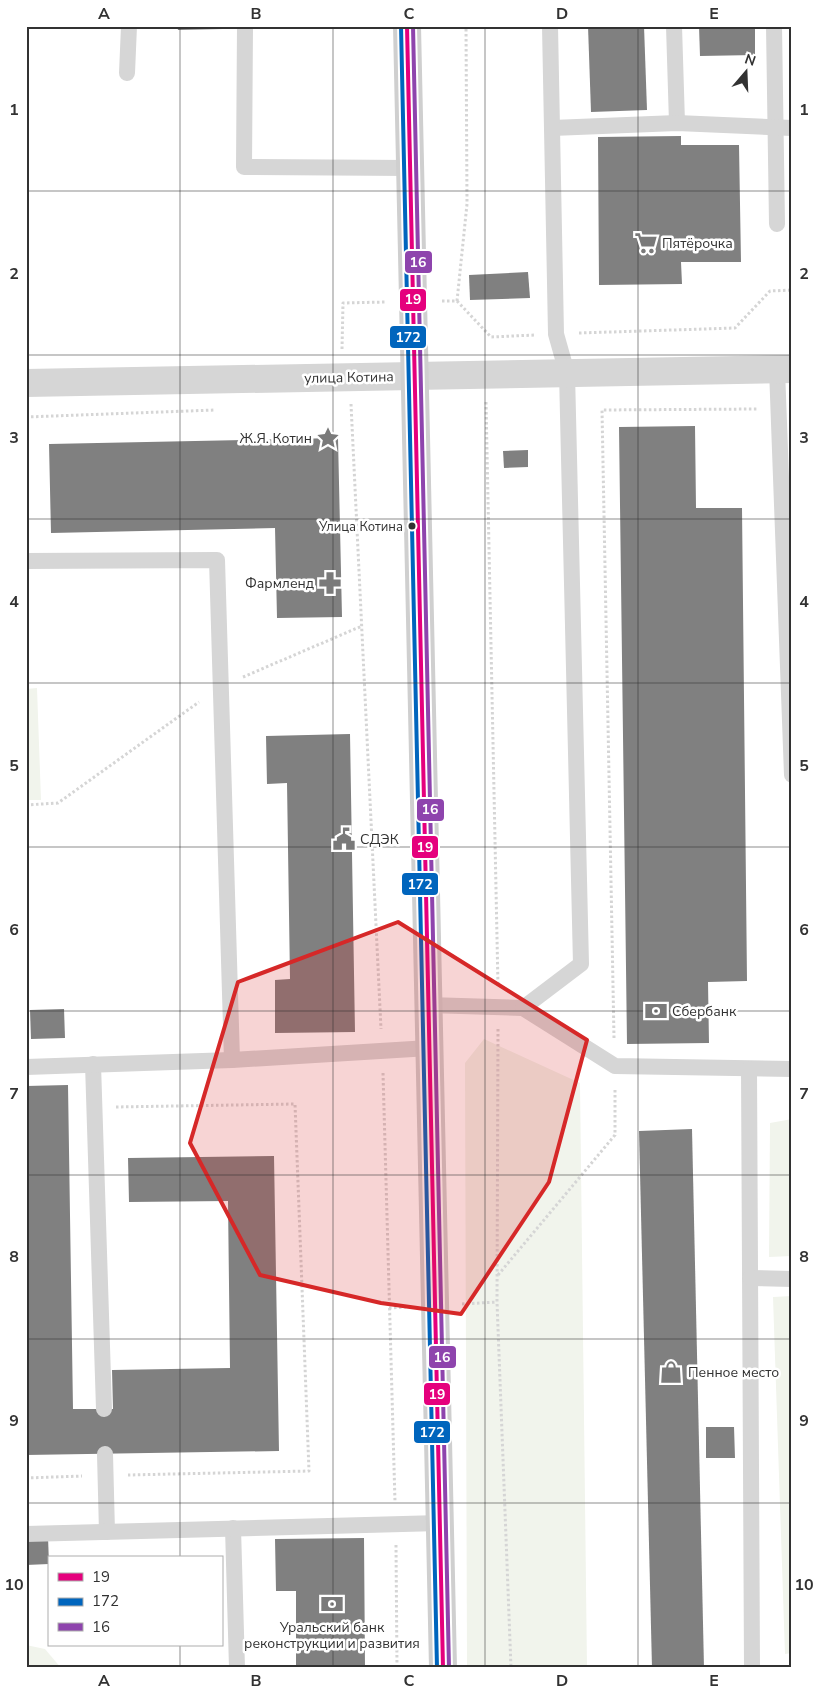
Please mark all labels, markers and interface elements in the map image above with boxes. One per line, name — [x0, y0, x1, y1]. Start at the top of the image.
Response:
text: A — [98, 3, 110, 25]
text: B — [250, 3, 262, 25]
text: C — [404, 3, 415, 25]
text: D — [556, 3, 568, 25]
text: E — [709, 3, 719, 25]
north arrow — [720, 48, 770, 98]
text: N — [742, 49, 758, 71]
text: 1 — [9, 99, 19, 121]
text: 1 — [799, 99, 809, 121]
supermarket icon: Пятёрочка — [633, 230, 659, 256]
place label: Пятёрочка — [662, 234, 733, 253]
line badge: 16 — [404, 250, 433, 274]
text: 16 — [410, 253, 426, 272]
text: 2 — [9, 263, 19, 285]
text: 2 — [799, 263, 809, 285]
line badge: 19 — [399, 288, 427, 312]
text: 19 — [405, 290, 421, 309]
line badge: 172 — [389, 325, 427, 349]
text: 172 — [395, 328, 421, 347]
street label: улица Котина — [304, 367, 394, 388]
place icon: Ж.Я. Котин — [315, 425, 341, 451]
text: 3 — [9, 427, 19, 449]
text: 3 — [799, 427, 809, 449]
place label: Ж.Я. Котин — [240, 429, 312, 448]
place label: Улица Котина — [318, 518, 403, 536]
marker: Улица Котина — [407, 521, 417, 531]
pharmacy icon: Фармленд — [317, 570, 343, 596]
place label: Фармленд — [245, 574, 314, 593]
text: 4 — [9, 591, 19, 613]
text: 4 — [799, 591, 809, 613]
text: 5 — [9, 755, 19, 777]
text: 5 — [799, 755, 809, 777]
line badge: 16 — [416, 798, 445, 822]
text: 16 — [422, 800, 438, 819]
public building icon: СДЭК — [331, 826, 357, 852]
place label: СДЭК — [360, 830, 399, 849]
line badge: 19 — [411, 835, 439, 859]
text: 19 — [417, 838, 433, 857]
line badge: 172 — [401, 872, 439, 896]
text: 172 — [407, 875, 433, 894]
text: 6 — [9, 919, 19, 941]
text: 6 — [799, 919, 809, 941]
bank icon: Сбербанк — [643, 998, 669, 1024]
place label: Сбербанк — [672, 1002, 737, 1021]
text: 7 — [9, 1083, 19, 1105]
text: 7 — [799, 1083, 809, 1105]
text: 8 — [9, 1246, 19, 1268]
text: 8 — [799, 1246, 809, 1268]
line badge: 16 — [428, 1345, 457, 1369]
text: 16 — [434, 1348, 450, 1367]
shop icon: Пенное место — [658, 1359, 684, 1385]
place label: Пенное место — [688, 1363, 779, 1382]
line badge: 19 — [423, 1382, 451, 1406]
text: 19 — [429, 1385, 445, 1404]
text: 9 — [9, 1410, 19, 1432]
text: 9 — [799, 1410, 809, 1432]
line badge: 172 — [413, 1420, 451, 1444]
text: 172 — [419, 1423, 445, 1442]
legend — [48, 1556, 222, 1646]
text: 19 — [92, 1567, 110, 1587]
text: 10 — [4, 1574, 24, 1596]
text: 10 — [794, 1574, 814, 1596]
text: 172 — [92, 1591, 119, 1611]
bank icon: Уральский банк реконструкции и развития — [319, 1591, 345, 1617]
text: 16 — [92, 1617, 110, 1637]
place label: Уральский банк реконструкции и развития — [244, 1618, 420, 1653]
text: A — [98, 1670, 110, 1692]
text: B — [250, 1670, 262, 1692]
text: C — [404, 1670, 415, 1692]
text: D — [556, 1670, 568, 1692]
text: E — [709, 1670, 719, 1692]

